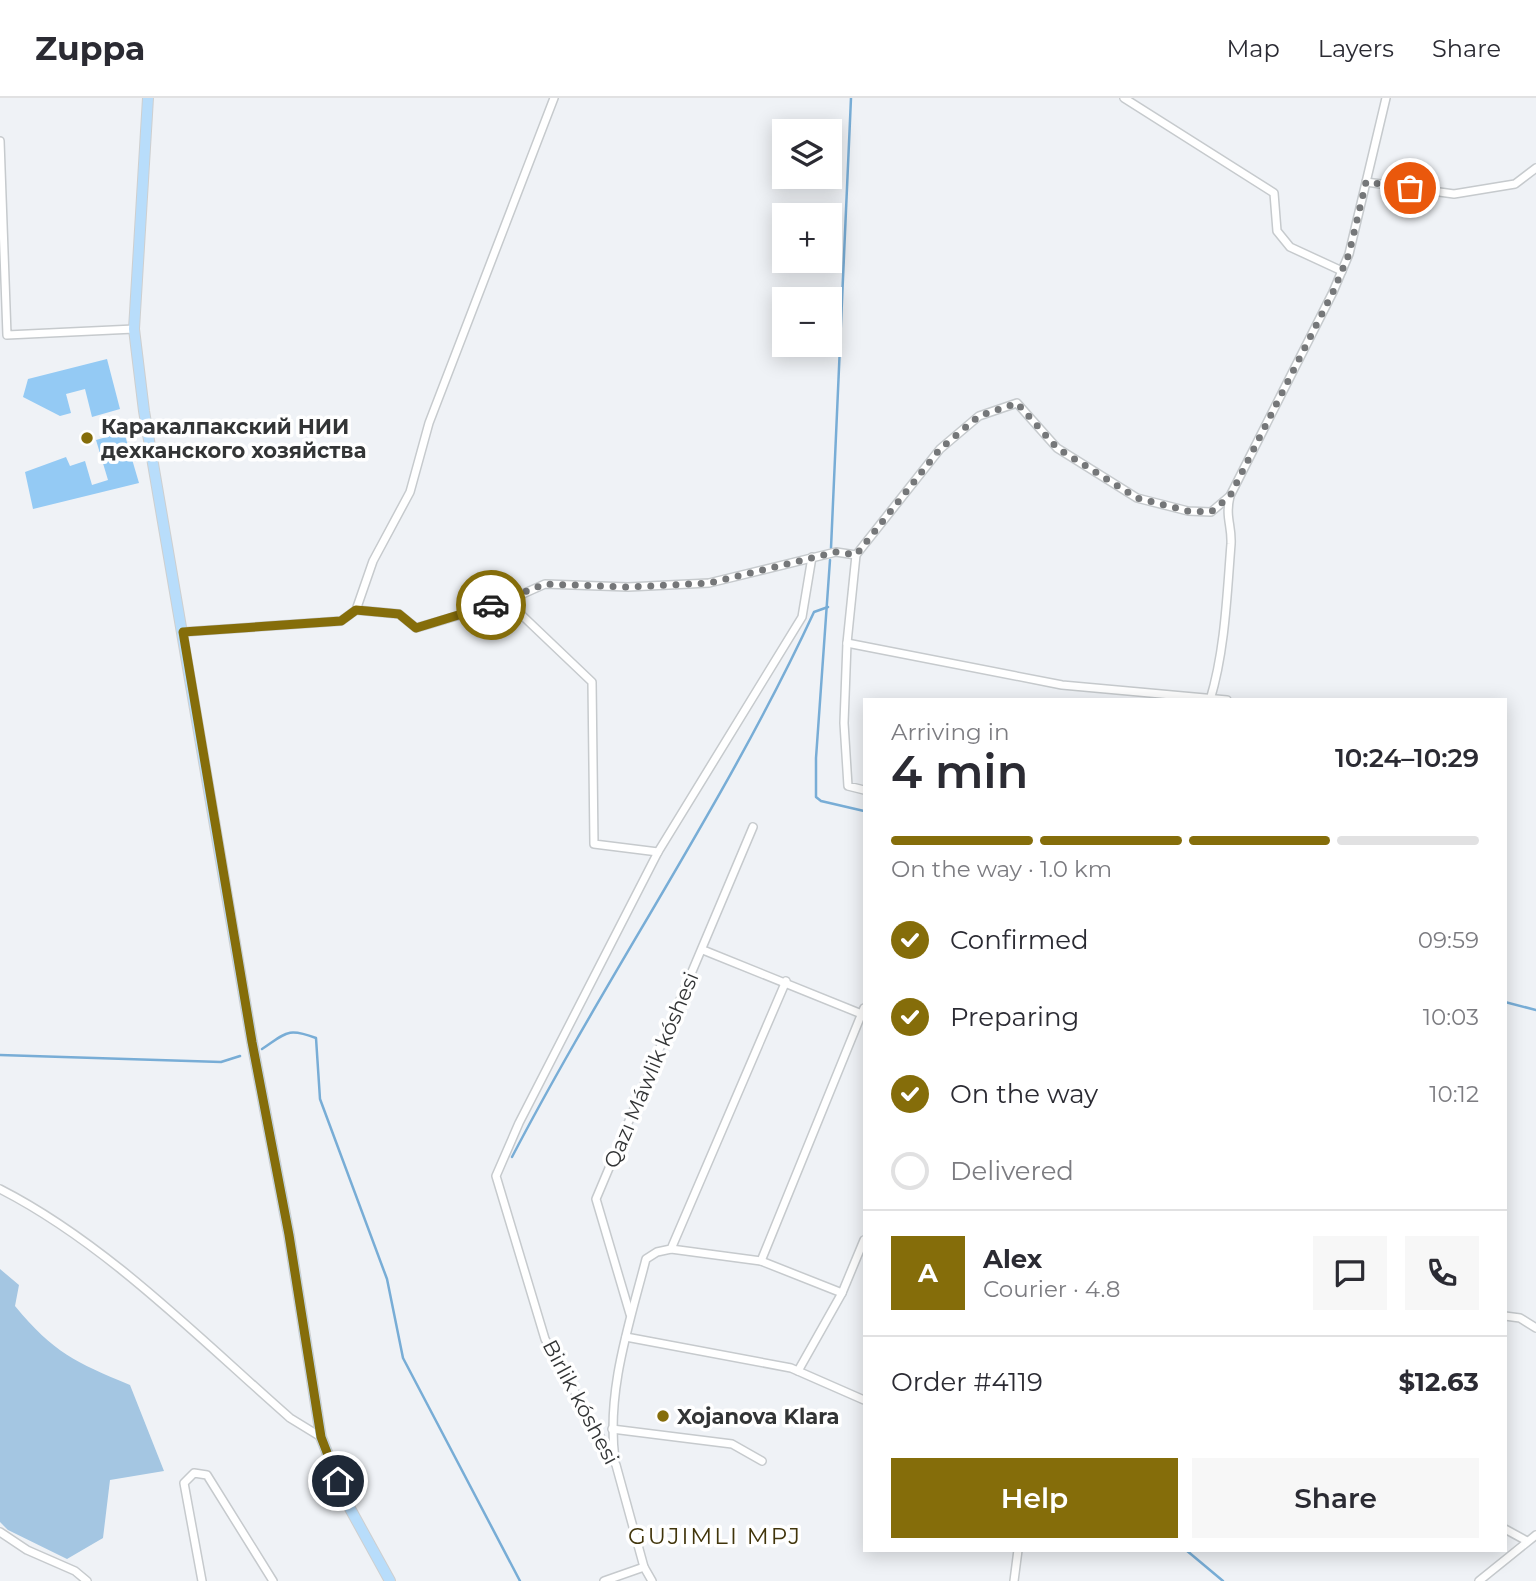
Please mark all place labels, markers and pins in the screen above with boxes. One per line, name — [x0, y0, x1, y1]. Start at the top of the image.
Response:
pin — [1380, 158, 1440, 218]
place label: Каракалпакский НИИ дехканского хозяйства — [101, 414, 366, 463]
marker: Каракалпакский НИИ дехканского хозяйства — [79, 430, 95, 446]
place label: Xojanova Klara — [677, 1404, 839, 1429]
marker: Xojanova Klara — [655, 1408, 671, 1424]
pin — [308, 1451, 368, 1511]

